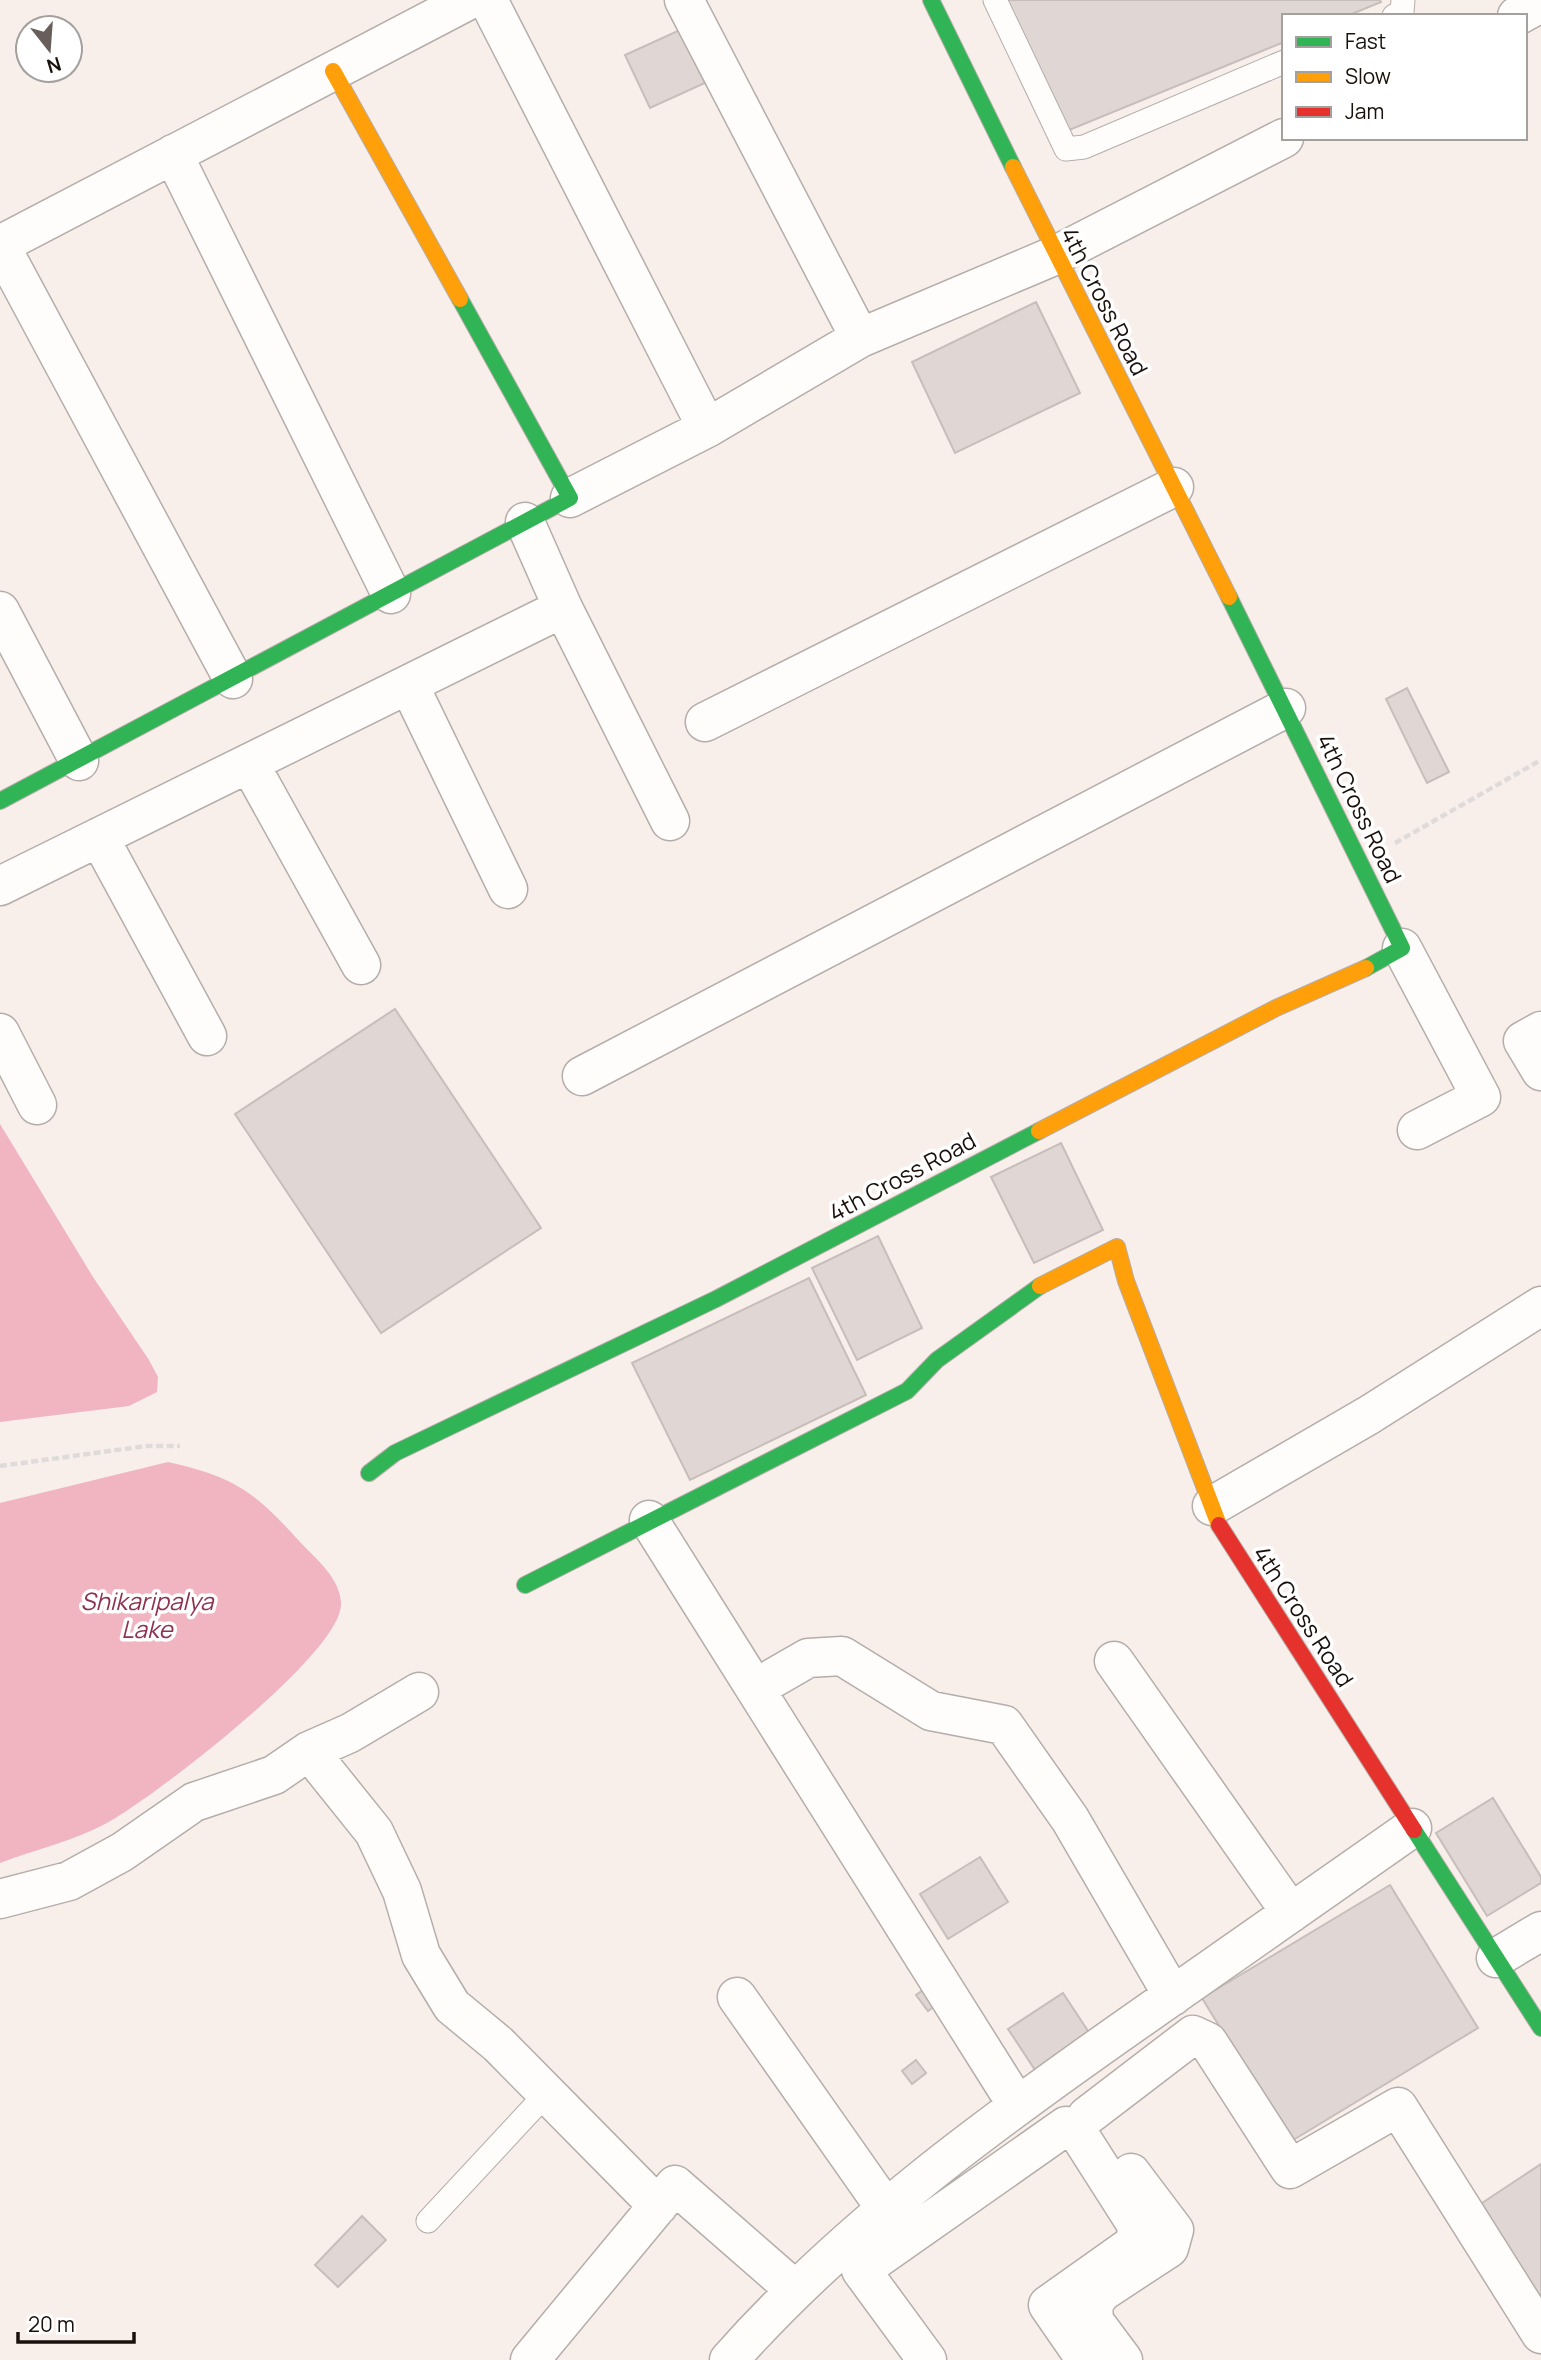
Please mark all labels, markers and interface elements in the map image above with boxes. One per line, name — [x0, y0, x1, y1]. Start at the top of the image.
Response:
north arrow — [14, 14, 84, 84]
legend — [1282, 14, 1527, 140]
text: Fast — [1345, 27, 1386, 55]
text: N — [44, 51, 64, 80]
text: Slow — [1345, 62, 1391, 90]
text: Jam — [1345, 97, 1384, 125]
street label: 4th Cross Road — [1054, 221, 1156, 381]
street label: 4th Cross Road — [1310, 728, 1410, 888]
street label: 4th Cross Road — [823, 1124, 981, 1228]
street label: 4th Cross Road — [1246, 1539, 1362, 1693]
water label: Shikaripalya Lake — [81, 1584, 215, 1645]
scale bar — [18, 2300, 133, 2344]
text: 20 m — [28, 2310, 75, 2338]

